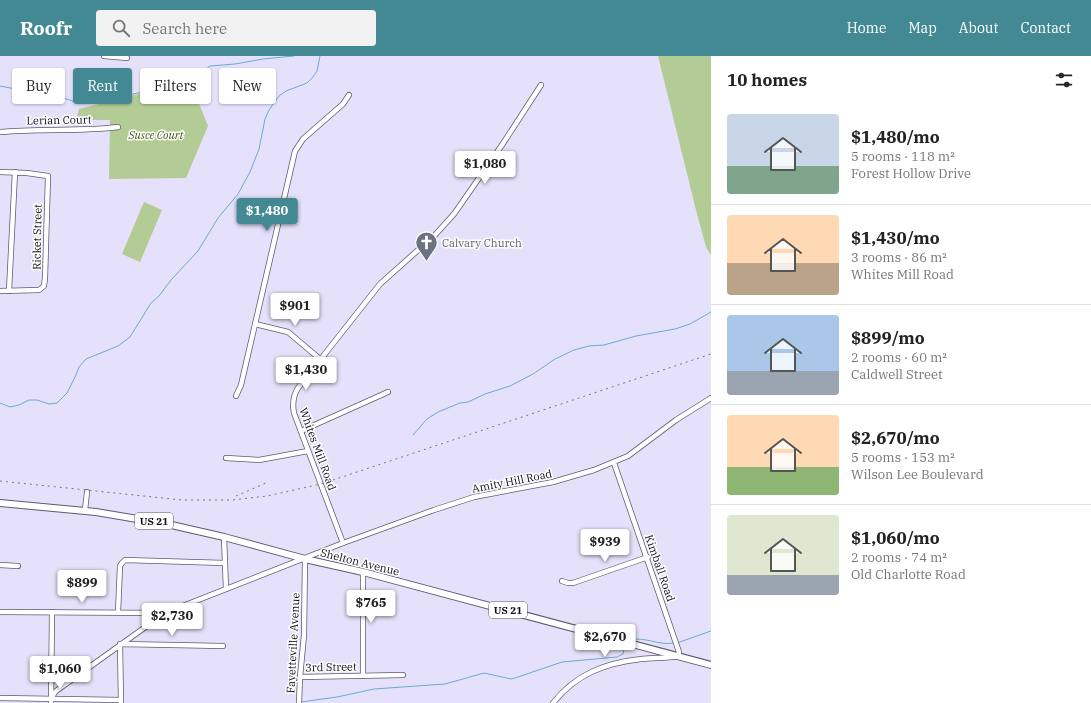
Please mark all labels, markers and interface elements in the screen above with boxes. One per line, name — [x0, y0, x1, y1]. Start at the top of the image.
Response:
search box — [96, 10, 376, 46]
text: Roofr — [20, 16, 72, 40]
icon: search — [110, 17, 132, 39]
text: Search here — [142, 19, 227, 38]
text: Home — [847, 19, 886, 37]
text: Map — [908, 19, 937, 37]
text: About — [959, 19, 998, 37]
text: Contact — [1020, 19, 1071, 37]
chip: Buy — [12, 68, 65, 104]
chip: Rent — [73, 68, 132, 104]
chip: Filters — [140, 68, 211, 104]
chip: New — [219, 68, 276, 104]
text: 10 homes — [727, 69, 807, 91]
icon: filters — [1053, 69, 1075, 91]
street label: Lerian Court — [26, 112, 92, 128]
text: $1,480/mo — [851, 126, 940, 148]
park label: Susce Court — [128, 128, 185, 142]
icon: home — [759, 130, 807, 178]
text: 5 rooms · 118 m² — [851, 148, 955, 165]
pin: $1,080 — [452, 151, 518, 185]
text: $1,080 — [464, 155, 506, 172]
text: Forest Hollow Drive — [851, 165, 971, 182]
pin: $1,480 — [234, 198, 300, 232]
text: $1,480 — [246, 202, 288, 219]
street label: Ricket Street — [29, 204, 45, 270]
text: $1,430/mo — [851, 227, 940, 249]
church icon: Calvary Church — [413, 230, 439, 263]
icon: home — [759, 231, 807, 279]
place label: Calvary Church — [442, 236, 522, 250]
text: 3 rooms · 86 m² — [851, 249, 947, 266]
text: Whites Mill Road — [851, 266, 954, 283]
pin: $901 — [271, 293, 319, 327]
text: $901 — [279, 297, 311, 314]
text: $899/mo — [851, 327, 925, 349]
icon: home — [759, 331, 807, 379]
text: 2 rooms · 60 m² — [851, 349, 947, 366]
pin: $1,430 — [273, 357, 339, 391]
text: $1,430 — [285, 361, 327, 378]
text: Caldwell Street — [851, 366, 943, 383]
street label: Whites Mill Road — [297, 406, 340, 493]
text: $2,670/mo — [851, 427, 940, 449]
icon: home — [759, 431, 807, 479]
text: 5 rooms · 153 m² — [851, 449, 955, 466]
street label: Amity Hill Road — [471, 466, 554, 496]
text: Wilson Lee Boulevard — [851, 466, 984, 483]
road number: US 21 — [135, 513, 173, 529]
text: $1,060/mo — [851, 527, 940, 549]
pin: $939 — [581, 529, 629, 563]
icon: home — [759, 531, 807, 579]
text: $939 — [589, 533, 621, 550]
street label: Kimball Road — [642, 533, 678, 604]
street label: Shelton Avenue — [319, 545, 401, 579]
text: 2 rooms · 74 m² — [851, 549, 947, 566]
text: Old Charlotte Road — [851, 566, 966, 583]
pin: $899 — [58, 570, 106, 604]
text: $899 — [66, 574, 98, 591]
pin: $765 — [347, 590, 395, 624]
street label: Fayetteville Avenue — [283, 592, 303, 694]
text: $765 — [355, 594, 387, 611]
road number: US 21 — [489, 602, 527, 618]
pin: $2,730 — [139, 603, 205, 637]
text: $2,730 — [151, 607, 193, 624]
pin: $2,670 — [572, 624, 638, 658]
text: $2,670 — [584, 628, 626, 645]
pin: $1,060 — [27, 656, 93, 690]
text: $1,060 — [39, 660, 81, 677]
street label: 3rd Street — [305, 660, 357, 674]

